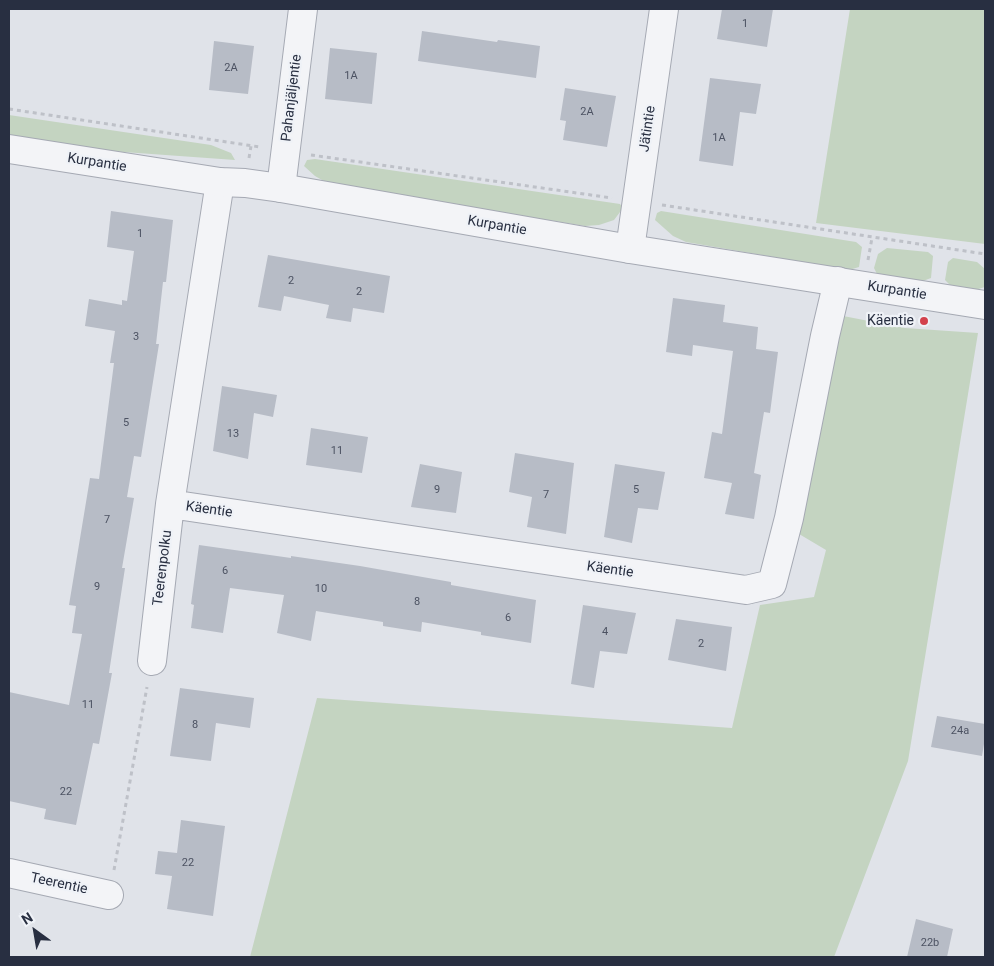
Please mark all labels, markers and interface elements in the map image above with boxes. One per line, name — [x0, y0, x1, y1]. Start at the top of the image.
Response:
house number: 1 — [742, 17, 748, 31]
street label: Pahanjäljentie — [278, 53, 306, 143]
house number: 2A — [224, 61, 238, 75]
house number: 1A — [344, 69, 358, 83]
house number: 2A — [580, 105, 594, 119]
street label: Jätintie — [636, 105, 660, 153]
house number: 1A — [712, 131, 726, 145]
street label: Kurpantie — [66, 150, 128, 176]
street label: Kurpantie — [466, 213, 528, 239]
house number: 1 — [137, 227, 143, 241]
house number: 2 — [288, 274, 294, 288]
street label: Kurpantie — [866, 278, 928, 304]
house number: 2 — [356, 285, 362, 299]
place label: Käentie — [867, 313, 914, 329]
marker: Käentie — [918, 315, 930, 327]
house number: 3 — [133, 330, 139, 344]
house number: 5 — [123, 416, 129, 430]
house number: 13 — [227, 427, 239, 441]
house number: 11 — [331, 444, 343, 458]
house number: 9 — [434, 483, 440, 497]
house number: 5 — [633, 483, 639, 497]
house number: 7 — [543, 488, 549, 502]
street label: Käentie — [185, 498, 233, 522]
house number: 7 — [104, 513, 110, 527]
street label: Teerenpolku — [150, 529, 176, 607]
street label: Käentie — [586, 558, 634, 582]
house number: 6 — [222, 564, 228, 578]
house number: 9 — [94, 580, 100, 594]
house number: 10 — [315, 582, 327, 596]
house number: 8 — [414, 595, 420, 609]
house number: 6 — [505, 611, 511, 625]
house number: 4 — [602, 625, 608, 639]
house number: 2 — [698, 637, 704, 651]
house number: 11 — [82, 698, 94, 712]
house number: 8 — [192, 718, 198, 732]
house number: 24a — [951, 724, 969, 738]
house number: 22 — [60, 785, 72, 799]
house number: 22 — [182, 856, 194, 870]
street label: Teerentie — [29, 870, 89, 898]
north arrow — [10, 906, 60, 956]
text: N — [19, 909, 35, 928]
house number: 22b — [921, 936, 939, 950]

